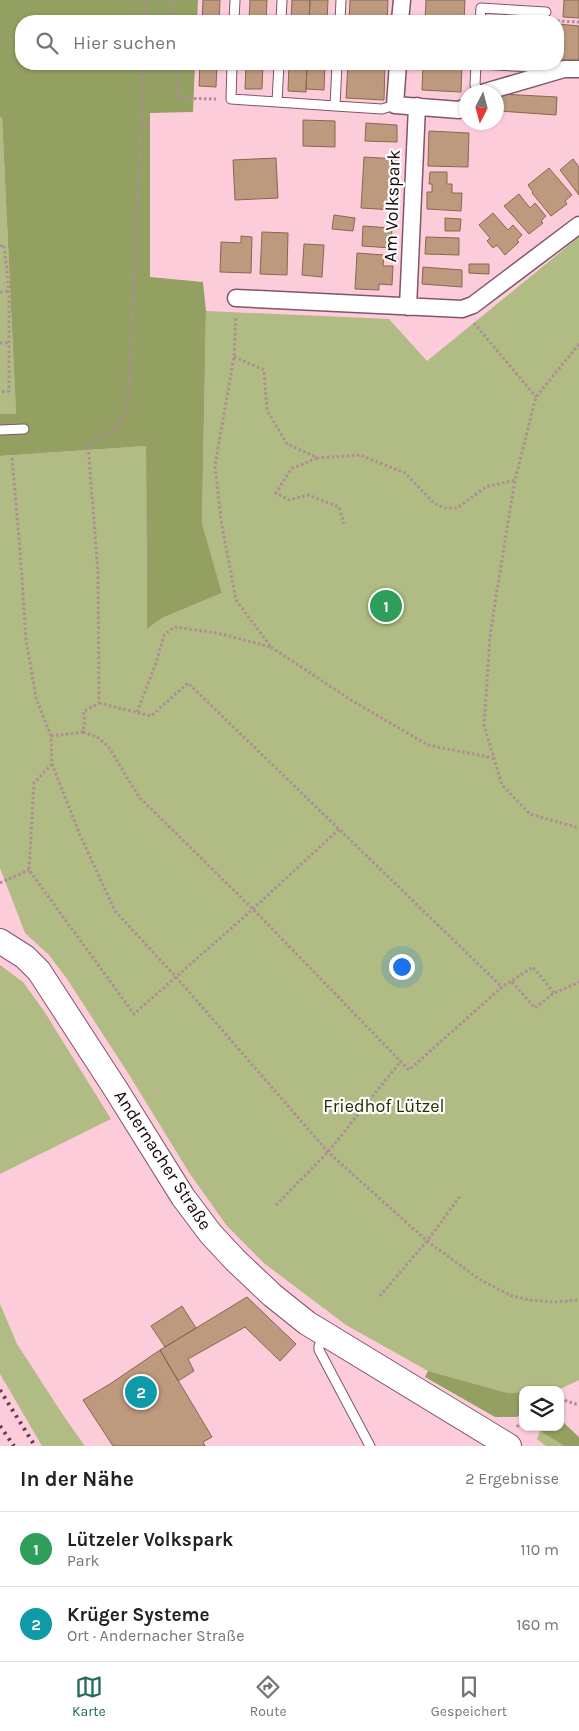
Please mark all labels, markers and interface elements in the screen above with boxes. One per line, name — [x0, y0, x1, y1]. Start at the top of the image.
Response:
search box — [15, 15, 564, 70]
icon: search — [33, 29, 61, 57]
text: Hier suchen — [73, 32, 176, 54]
north arrow — [459, 85, 504, 130]
street label: Am Volkspark — [379, 149, 405, 263]
pin: 1 — [370, 587, 402, 625]
your location — [389, 954, 415, 980]
street label: Andernacher Straße — [109, 1086, 217, 1234]
park label: Friedhof Lützel — [323, 1095, 445, 1117]
pin: 2 — [125, 1373, 157, 1411]
map controls — [519, 1386, 564, 1431]
button: layers — [519, 1386, 564, 1431]
text: In der Nähe — [20, 1467, 134, 1491]
text: 2 Ergebnisse — [465, 1469, 559, 1488]
text: Lützeler Volkspark — [67, 1529, 233, 1551]
text: 1 — [33, 1540, 39, 1559]
text: 110 m — [520, 1540, 559, 1559]
text: Park — [67, 1551, 99, 1570]
text: Krüger Systeme — [67, 1604, 210, 1626]
text: 2 — [31, 1615, 41, 1634]
text: 160 m — [516, 1615, 559, 1634]
text: Ort · Andernacher Straße — [67, 1626, 244, 1645]
tab: Karte — [72, 1673, 106, 1720]
tab: Route — [250, 1673, 287, 1720]
tab: Gespeichert — [431, 1673, 507, 1720]

